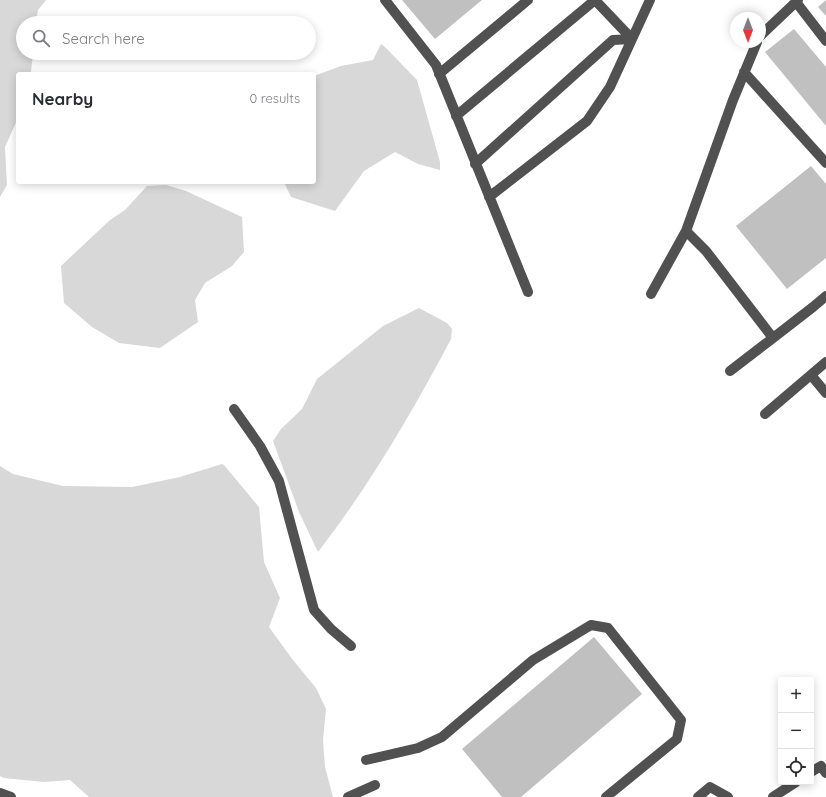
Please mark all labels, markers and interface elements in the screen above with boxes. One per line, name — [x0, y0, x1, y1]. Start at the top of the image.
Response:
north arrow — [730, 12, 766, 48]
search box — [16, 16, 316, 60]
icon: search — [30, 27, 52, 49]
text: Search here — [62, 29, 145, 48]
text: Nearby — [32, 88, 93, 109]
text: 0 results — [249, 90, 300, 106]
map controls — [778, 677, 814, 785]
button: + — [778, 677, 814, 713]
button: − — [778, 713, 814, 749]
button: locate — [778, 749, 814, 785]

